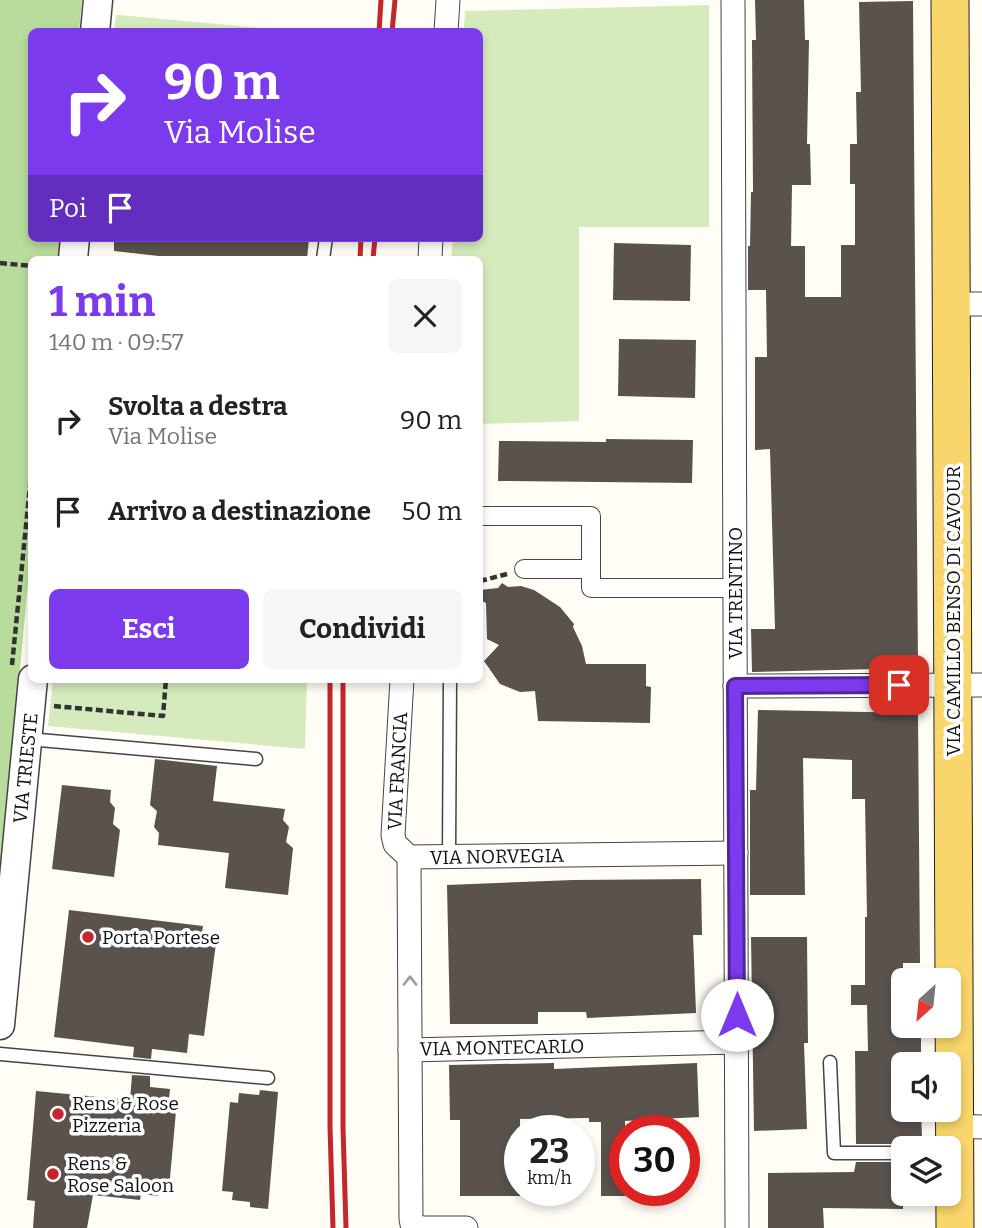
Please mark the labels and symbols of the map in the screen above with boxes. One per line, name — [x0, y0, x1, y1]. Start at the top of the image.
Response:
street label: VIA CAMILLO BENSO DI CAVOUR — [942, 465, 965, 756]
street label: VIA TRENTINO — [724, 527, 747, 659]
pin — [869, 655, 929, 715]
street label: VIA FRANCIA — [383, 711, 412, 831]
street label: VIA TRIESTE — [8, 712, 43, 824]
street label: VIA NORVEGIA — [430, 844, 565, 869]
place label: Porta Portese — [102, 926, 220, 949]
marker: Porta Portese — [80, 929, 96, 945]
north arrow — [891, 968, 961, 1038]
one-way arrow — [402, 976, 418, 986]
position arrow — [700, 978, 774, 1052]
street label: VIA MONTECARLO — [419, 1035, 585, 1060]
place label: Rens & Rose Pizzeria — [72, 1092, 179, 1137]
marker: Rens & Rose Pizzeria — [50, 1106, 66, 1122]
speed limit sign: 30 — [609, 1115, 700, 1206]
place label: Rens & Rose Saloon — [67, 1152, 174, 1197]
marker: Rens & Rose Saloon — [45, 1166, 61, 1182]

